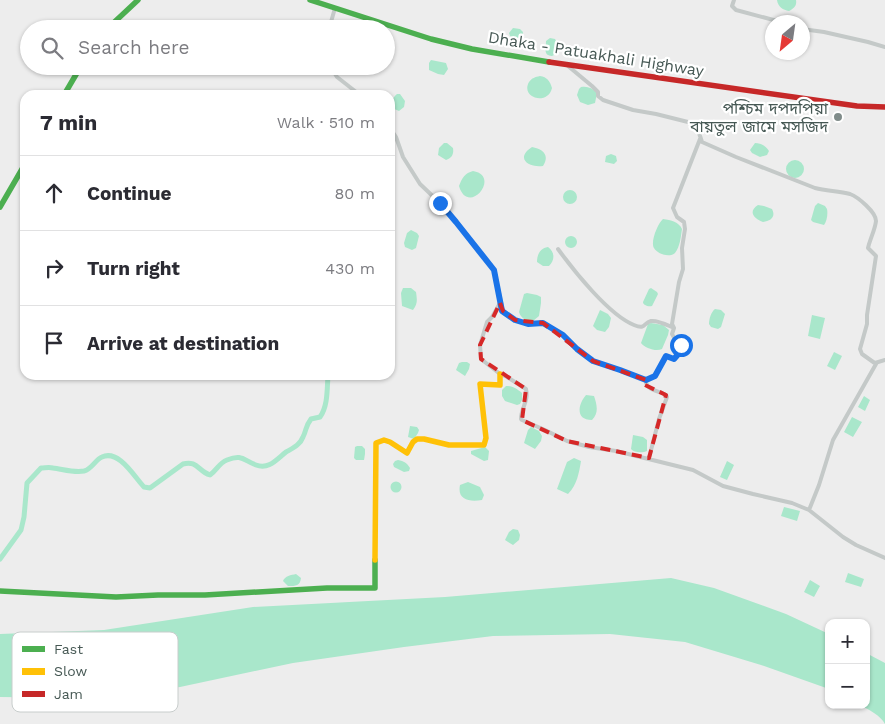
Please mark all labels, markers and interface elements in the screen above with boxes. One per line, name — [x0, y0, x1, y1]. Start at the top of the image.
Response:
north arrow — [765, 15, 810, 60]
search box — [20, 20, 395, 75]
street label: Dhaka - Patuakhali Highway — [487, 28, 706, 81]
icon: search — [38, 34, 66, 62]
text: Search here — [78, 36, 189, 59]
place label: পশ্চিম দপদপিয়া বায়তুল জামে মসজিদ — [689, 99, 829, 136]
text: 7 min — [40, 110, 97, 135]
marker: পশ্চিম দপদপিয়া বায়তুল জামে মসজিদ — [832, 111, 844, 123]
text: Walk · 510 m — [277, 113, 375, 132]
icon: ahead — [40, 179, 68, 207]
text: Continue — [87, 182, 171, 205]
text: 80 m — [334, 184, 375, 203]
route end — [429, 192, 452, 215]
icon: right — [40, 254, 68, 282]
text: Turn right — [87, 257, 180, 280]
text: 430 m — [325, 259, 375, 278]
icon: arrive — [40, 329, 68, 357]
text: Arrive at destination — [87, 332, 279, 355]
route start — [670, 334, 693, 357]
map controls — [825, 619, 870, 709]
button: + — [825, 619, 870, 664]
legend — [12, 632, 178, 712]
text: Fast — [54, 641, 83, 657]
text: Slow — [54, 663, 87, 679]
button: − — [825, 664, 870, 709]
text: Jam — [54, 686, 83, 702]

